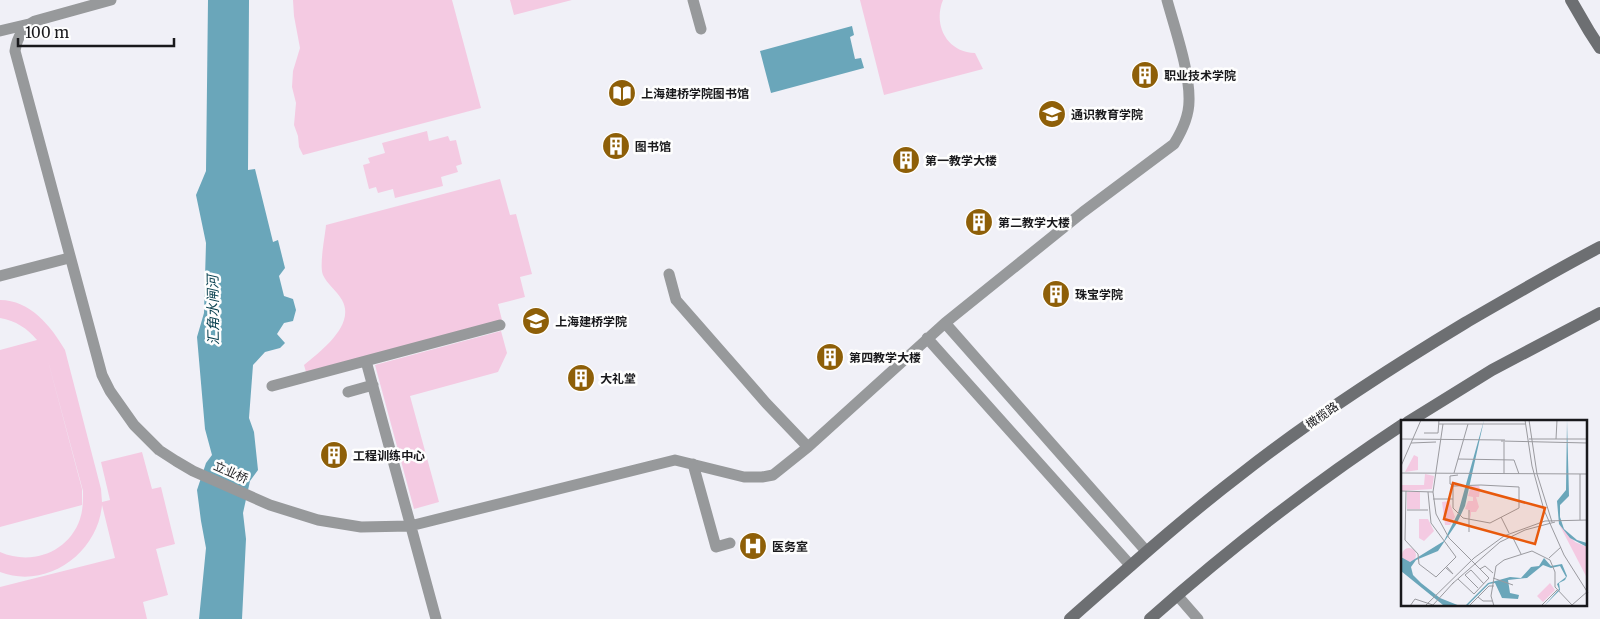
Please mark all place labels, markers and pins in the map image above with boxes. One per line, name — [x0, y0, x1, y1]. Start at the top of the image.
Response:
building icon: 职业技术学院 — [1130, 60, 1160, 90]
place label: 职业技术学院 — [1164, 68, 1236, 83]
library icon: 上海建桥学院图书馆 — [607, 78, 637, 108]
place label: 上海建桥学院图书馆 — [641, 86, 749, 101]
school or university icon: 通识教育学院 — [1037, 99, 1067, 129]
place label: 通识教育学院 — [1071, 107, 1143, 122]
building icon: 图书馆 — [601, 131, 631, 161]
place label: 图书馆 — [635, 139, 671, 154]
building icon: 第一教学大楼 — [891, 145, 921, 175]
place label: 第一教学大楼 — [925, 153, 997, 168]
building icon: 第二教学大楼 — [964, 207, 994, 237]
place label: 第二教学大楼 — [998, 215, 1070, 230]
building icon: 珠宝学院 — [1041, 279, 1071, 309]
place label: 珠宝学院 — [1075, 287, 1123, 302]
school or university icon: 上海建桥学院 — [521, 306, 551, 336]
place label: 上海建桥学院 — [555, 314, 627, 329]
building icon: 第四教学大楼 — [815, 342, 845, 372]
place label: 第四教学大楼 — [849, 350, 921, 365]
building icon: 大礼堂 — [566, 363, 596, 393]
place label: 大礼堂 — [600, 371, 636, 386]
building icon: 工程训练中心 — [319, 440, 349, 470]
place label: 工程训练中心 — [353, 448, 425, 463]
hospital icon: 医务室 — [738, 531, 768, 561]
place label: 医务室 — [772, 539, 808, 554]

